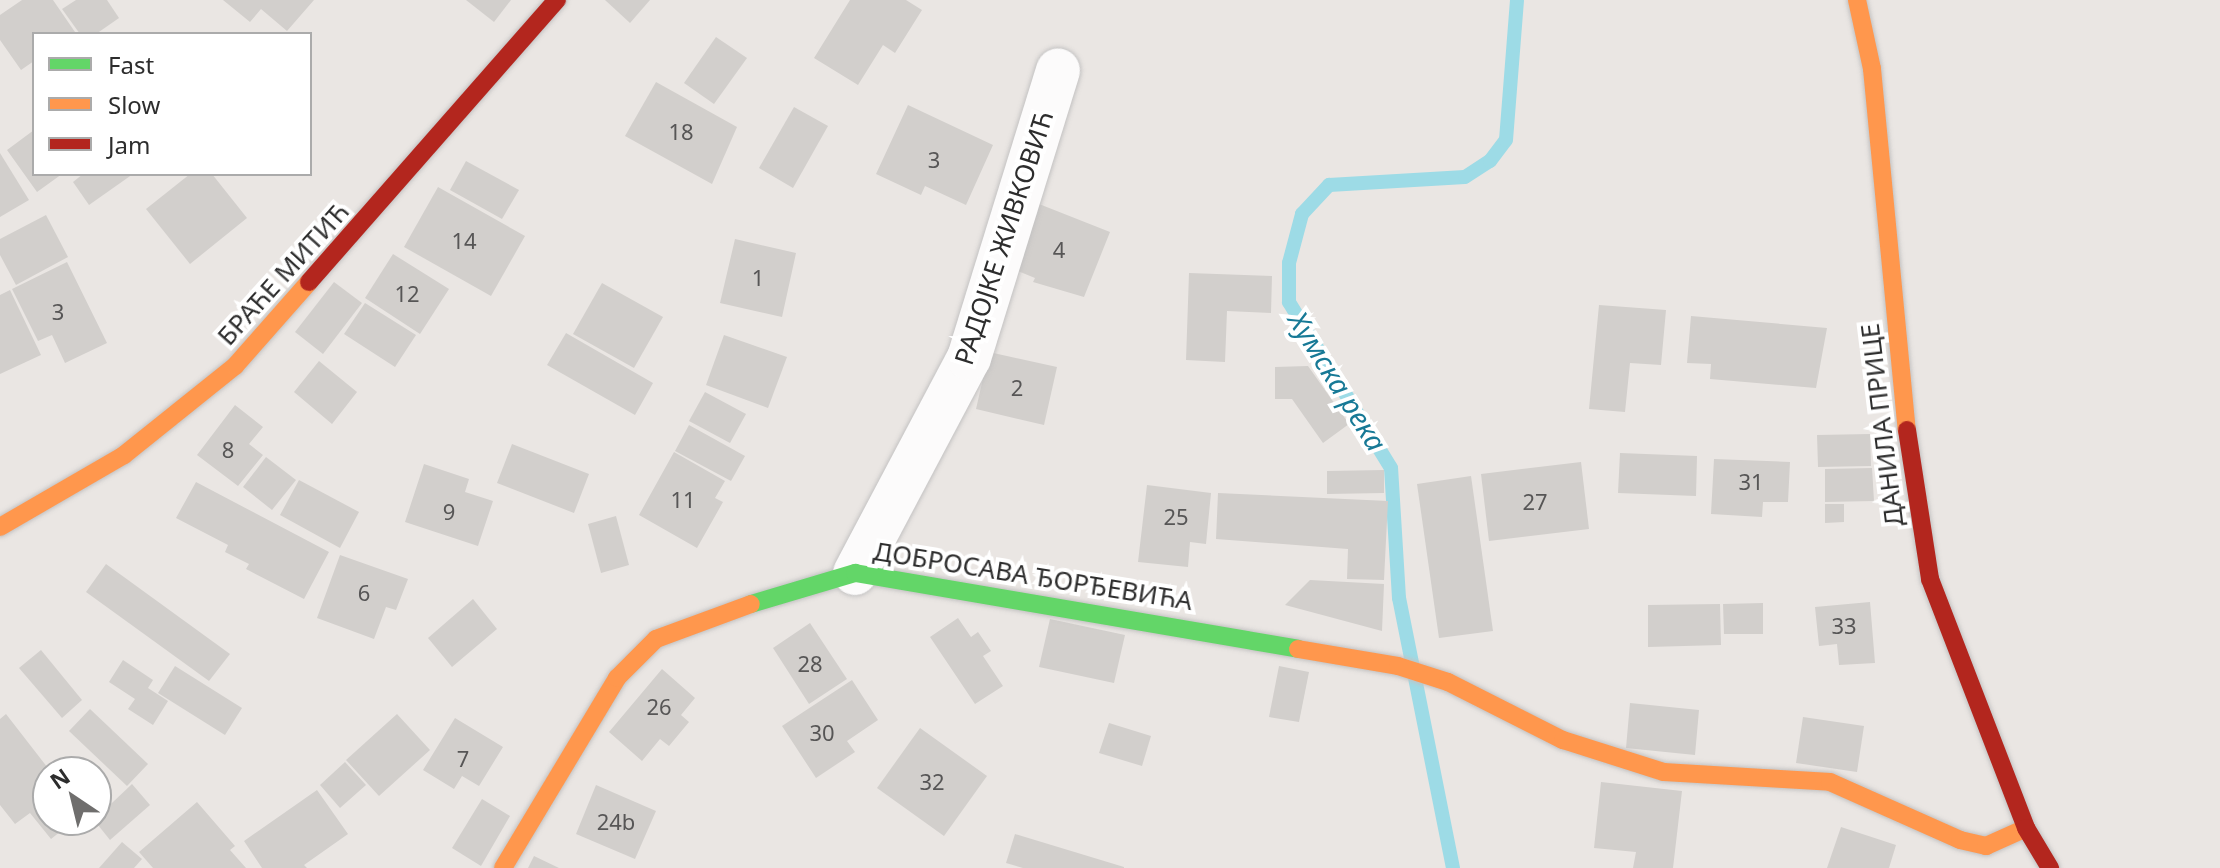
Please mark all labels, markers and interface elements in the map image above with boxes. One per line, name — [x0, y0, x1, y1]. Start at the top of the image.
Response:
legend — [32, 32, 312, 176]
text: Fast — [108, 48, 154, 81]
text: Slow — [108, 88, 160, 121]
street label: РАДОЈКЕ ЖИВКОВИЋ — [948, 107, 1060, 369]
house number: 18 — [668, 119, 694, 145]
text: Jam — [108, 128, 150, 161]
house number: 3 — [928, 147, 940, 173]
street label: БРАЋЕ МИТИЋ — [211, 196, 355, 352]
house number: 14 — [451, 228, 477, 254]
house number: 4 — [1053, 237, 1065, 263]
house number: 1 — [752, 265, 764, 291]
house number: 12 — [394, 281, 420, 307]
house number: 3 — [52, 299, 64, 325]
water label: Хумска река — [1282, 305, 1394, 457]
street label: ДАНИЛА ПРИЦЕ — [1854, 322, 1910, 528]
house number: 2 — [1011, 375, 1023, 401]
house number: 8 — [222, 437, 234, 463]
house number: 31 — [1738, 469, 1764, 495]
house number: 11 — [670, 487, 696, 513]
house number: 27 — [1522, 489, 1548, 515]
house number: 9 — [443, 499, 455, 525]
house number: 25 — [1163, 504, 1189, 530]
street label: ДОБРОСАВА ЂОРЂЕВИЋА — [871, 535, 1195, 617]
house number: 6 — [358, 580, 370, 606]
house number: 33 — [1831, 613, 1857, 639]
house number: 28 — [797, 651, 823, 677]
house number: 26 — [646, 694, 672, 720]
house number: 30 — [809, 720, 835, 746]
house number: 7 — [457, 746, 469, 772]
north arrow — [32, 756, 112, 836]
text: N — [43, 761, 75, 795]
house number: 32 — [919, 769, 945, 795]
house number: 24b — [597, 809, 635, 835]

